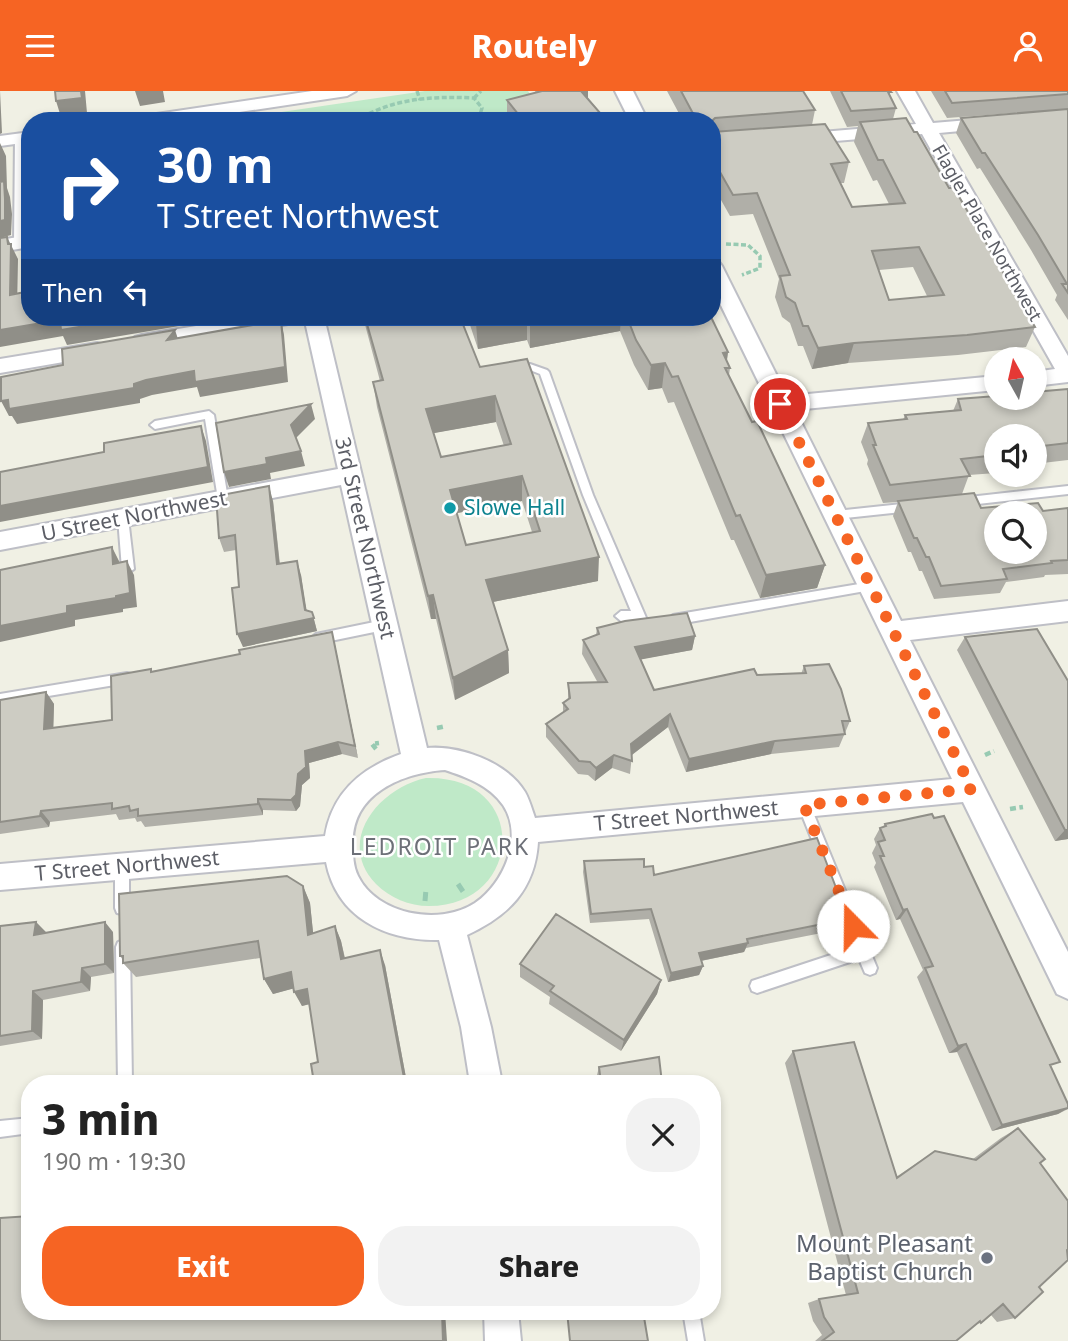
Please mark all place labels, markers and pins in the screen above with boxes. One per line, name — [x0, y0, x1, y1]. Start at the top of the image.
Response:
pin — [750, 374, 810, 434]
place label: Slowe Hall — [464, 493, 565, 521]
marker: Slowe Hall — [442, 500, 458, 516]
place label: Mount Pleasant Baptist Church — [796, 1226, 973, 1287]
marker: Mount Pleasant Baptist Church — [979, 1250, 995, 1266]

